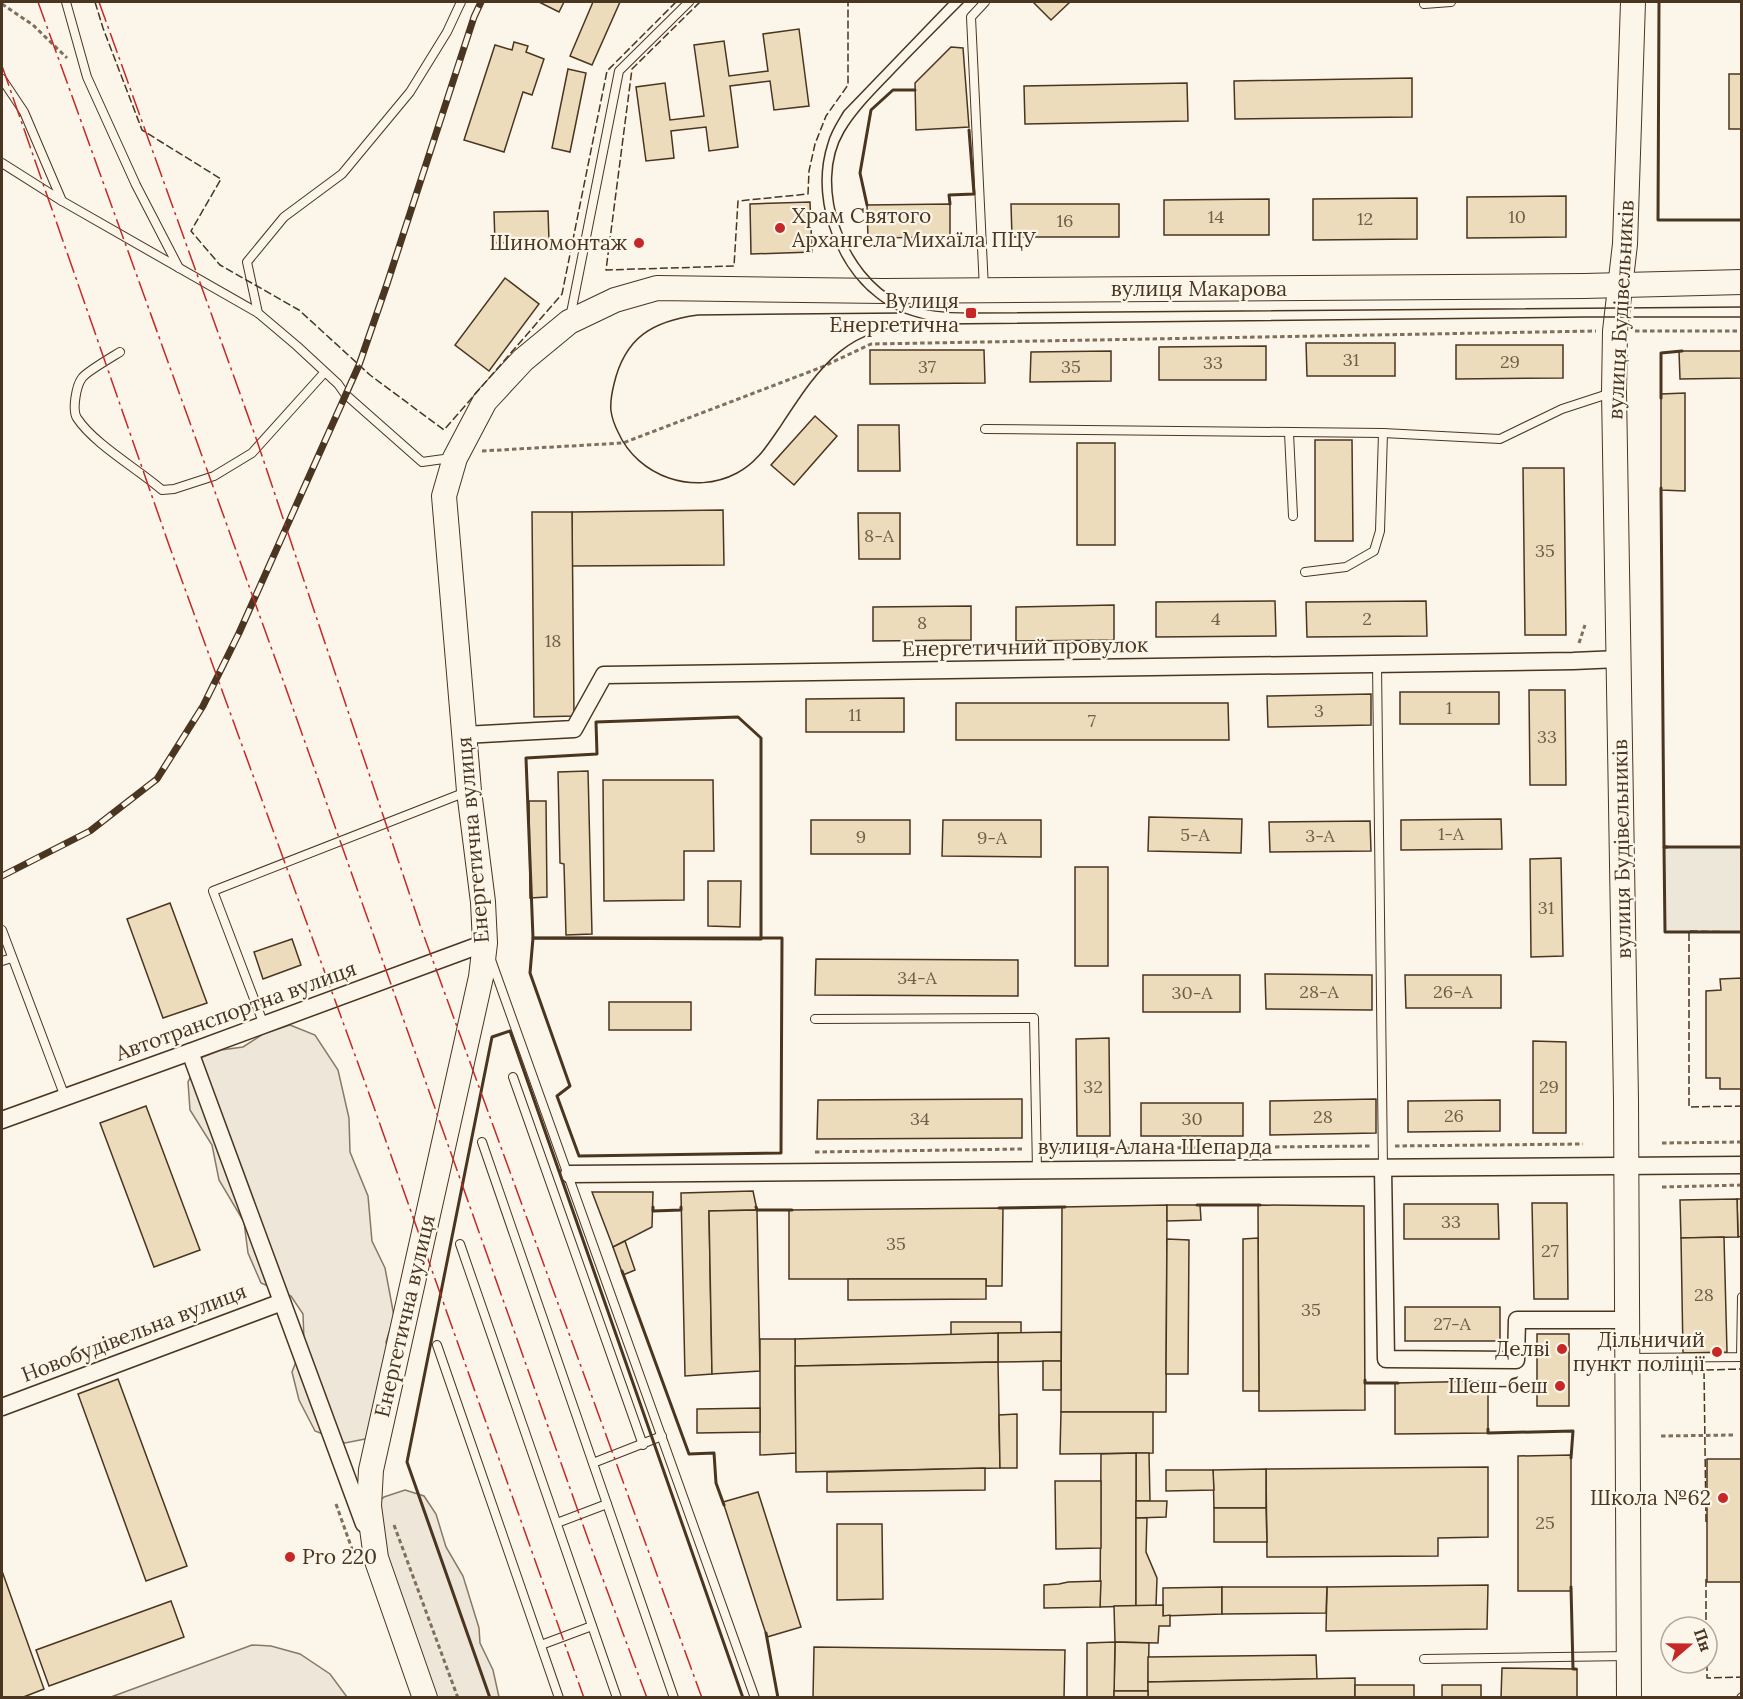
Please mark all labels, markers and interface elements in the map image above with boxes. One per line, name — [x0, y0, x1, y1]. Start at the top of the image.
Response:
street label: вулиця Будівельників — [1601, 200, 1640, 420]
place label: Храм Святого Архангела Михаїла ПЦУ — [791, 202, 1037, 253]
house number: 14 — [1208, 205, 1224, 228]
house number: 10 — [1508, 205, 1526, 228]
house number: 12 — [1357, 207, 1373, 230]
house number: 16 — [1057, 209, 1073, 232]
marker: Храм Святого Архангела Михаїла ПЦУ — [773, 221, 787, 235]
place label: Шиномонтаж — [489, 229, 628, 256]
marker: Шиномонтаж — [632, 236, 646, 250]
street label: вулиця Макарова — [1111, 275, 1287, 302]
place label: Вулиця Енергетична — [829, 287, 959, 338]
marker: Вулиця Енергетична — [964, 306, 978, 320]
house number: 31 — [1343, 348, 1359, 371]
house number: 29 — [1500, 350, 1520, 373]
house number: 33 — [1203, 351, 1223, 374]
house number: 37 — [918, 355, 936, 378]
house number: 35 — [1061, 355, 1081, 378]
house number: 8-А — [864, 524, 895, 547]
house number: 35 — [1535, 539, 1555, 562]
house number: 4 — [1211, 607, 1221, 630]
house number: 2 — [1362, 607, 1372, 630]
house number: 8 — [917, 611, 927, 634]
house number: 18 — [545, 629, 561, 652]
street label: Енергетичний провулок — [901, 631, 1149, 662]
house number: 1 — [1446, 696, 1452, 719]
house number: 3 — [1314, 699, 1324, 722]
house number: 11 — [848, 703, 862, 726]
house number: 7 — [1088, 709, 1096, 732]
house number: 33 — [1537, 725, 1557, 748]
street label: Енергетична вулиця — [450, 736, 495, 944]
street label: вулиця Будівельників — [1606, 739, 1637, 959]
house number: 1-А — [1438, 822, 1465, 845]
house number: 5-А — [1180, 823, 1210, 846]
house number: 3-А — [1305, 824, 1336, 847]
house number: 9 — [856, 825, 866, 848]
house number: 9-А — [977, 826, 1008, 849]
house number: 31 — [1538, 896, 1554, 919]
street label: Автотранспортна вулиця — [111, 954, 360, 1067]
house number: 34-А — [897, 966, 937, 989]
house number: 28-А — [1299, 980, 1339, 1003]
house number: 26-А — [1433, 980, 1474, 1003]
house number: 30-А — [1172, 981, 1213, 1004]
house number: 32 — [1083, 1075, 1103, 1098]
house number: 29 — [1539, 1075, 1559, 1098]
house number: 26 — [1444, 1104, 1464, 1127]
house number: 28 — [1313, 1105, 1333, 1128]
house number: 34 — [910, 1107, 930, 1130]
house number: 30 — [1181, 1107, 1203, 1130]
street label: вулиця Алана Шепарда — [1038, 1133, 1273, 1160]
house number: 33 — [1441, 1210, 1461, 1233]
street label: Енергетична вулиця — [368, 1212, 441, 1420]
house number: 35 — [886, 1232, 906, 1255]
house number: 27 — [1541, 1239, 1559, 1262]
street label: Новобудівельна вулиця — [17, 1277, 250, 1388]
house number: 28 — [1694, 1283, 1714, 1306]
house number: 35 — [1301, 1298, 1321, 1321]
house number: 27-А — [1433, 1312, 1471, 1335]
place label: Дільничий пункт поліції — [1573, 1326, 1705, 1377]
place label: Делві — [1495, 1335, 1550, 1362]
marker: Делві — [1555, 1342, 1569, 1356]
marker: Дільничий пункт поліції — [1710, 1345, 1724, 1359]
place label: Шеш-беш — [1448, 1372, 1548, 1399]
marker: Шеш-беш — [1553, 1379, 1567, 1393]
place label: Школа №62 — [1590, 1484, 1711, 1511]
marker: Школа №62 — [1716, 1491, 1730, 1505]
house number: 25 — [1535, 1511, 1555, 1534]
place label: Pro 220 — [302, 1543, 377, 1570]
marker: Pro 220 — [283, 1550, 297, 1564]
north arrow — [1659, 1615, 1719, 1675]
text: Пн — [1690, 1626, 1716, 1654]

